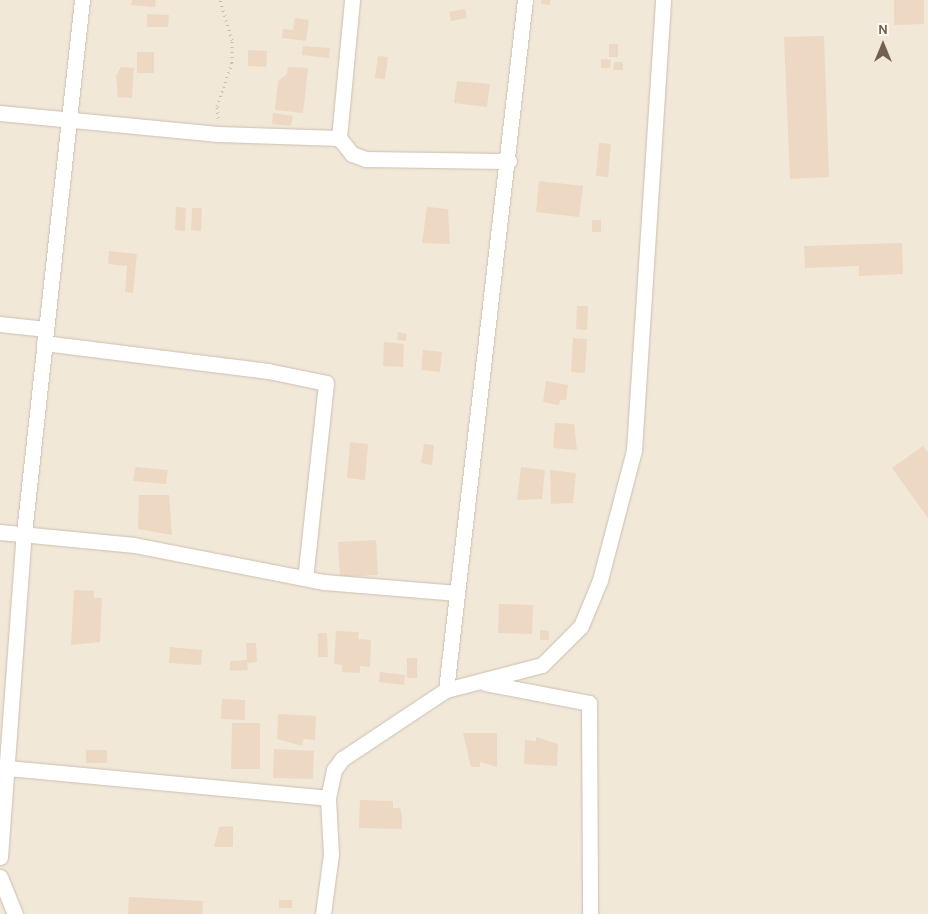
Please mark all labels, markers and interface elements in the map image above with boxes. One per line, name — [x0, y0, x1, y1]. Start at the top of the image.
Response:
north arrow — [858, 20, 908, 70]
text: N — [878, 21, 888, 38]

